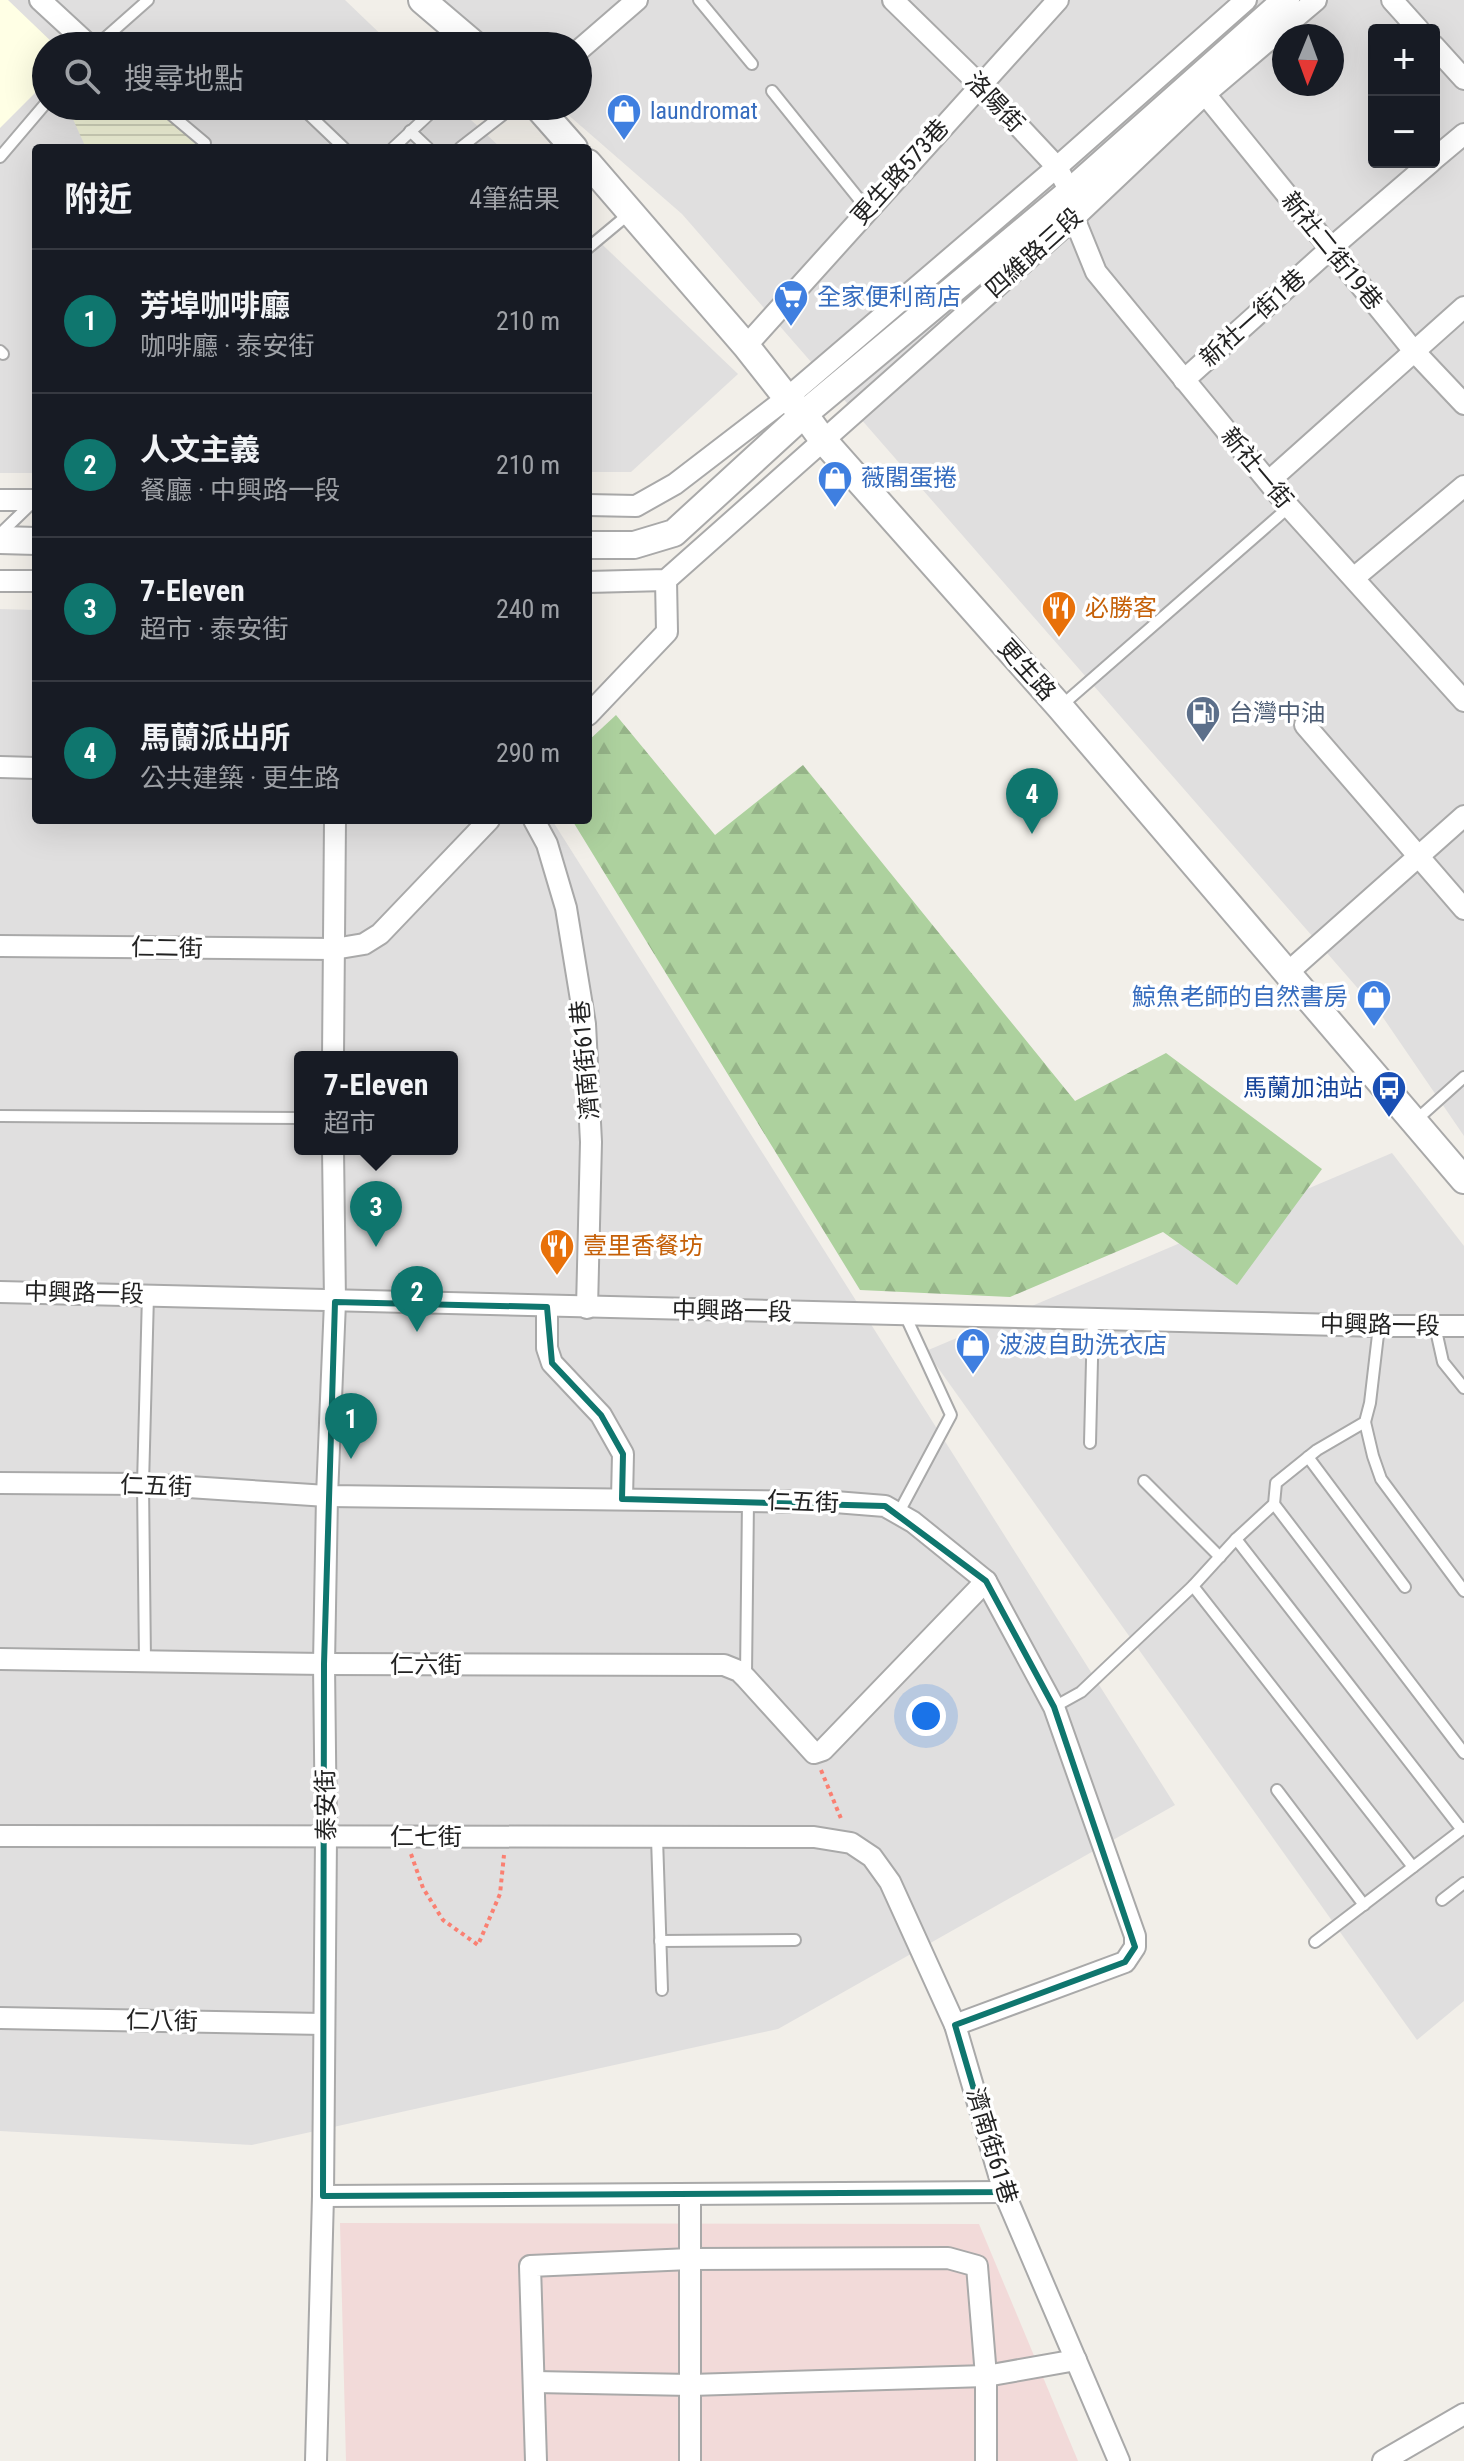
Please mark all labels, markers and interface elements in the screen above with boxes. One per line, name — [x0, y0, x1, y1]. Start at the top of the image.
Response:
north arrow — [1272, 24, 1344, 96]
map controls — [1368, 24, 1440, 168]
button: + — [1368, 24, 1440, 96]
search box — [32, 32, 592, 120]
icon: search — [60, 54, 104, 98]
text: 搜尋地點 — [124, 61, 244, 96]
street label: 洛陽街 — [960, 66, 1030, 138]
shop icon: laundromat — [605, 92, 643, 142]
button: − — [1368, 96, 1440, 168]
place label: laundromat — [650, 97, 758, 125]
street label: 更生路573巷 — [846, 114, 954, 230]
text: 附近 — [64, 179, 132, 219]
text: 4筆結果 — [469, 184, 560, 214]
street label: 新社二街19巷 — [1276, 186, 1388, 316]
street label: 四維路三段 — [980, 202, 1088, 304]
street label: 新社一街1巷 — [1195, 263, 1311, 373]
supermarket icon: 全家便利商店 — [772, 278, 810, 328]
place label: 全家便利商店 — [817, 283, 961, 311]
text: 芳埠咖啡廳 — [140, 288, 290, 323]
text: 1 — [83, 306, 97, 336]
text: 210 m — [496, 306, 560, 336]
text: 咖啡廳 · 泰安街 — [140, 331, 314, 361]
street label: 新社一街 — [1215, 422, 1299, 514]
text: 人文主義 — [140, 432, 260, 467]
text: 2 — [83, 450, 97, 480]
text: 210 m — [496, 450, 560, 480]
shop icon: 薇閣蛋捲 — [816, 459, 854, 509]
place label: 薇閣蛋捲 — [861, 464, 957, 492]
text: 餐廳 · 中興路一段 — [140, 475, 340, 505]
text: 7-Eleven — [140, 573, 245, 608]
restaurant icon: 必勝客 — [1040, 589, 1078, 639]
text: 3 — [83, 594, 97, 624]
text: 240 m — [496, 594, 560, 624]
place label: 必勝客 — [1085, 594, 1157, 622]
text: 超市 · 泰安街 — [140, 614, 288, 644]
street label: 更生路 — [993, 634, 1061, 706]
fuel station icon: 台灣中油 — [1184, 694, 1222, 744]
place label: 台灣中油 — [1229, 699, 1325, 727]
text: 馬蘭派出所 — [140, 720, 290, 755]
text: 4 — [83, 738, 97, 768]
text: 290 m — [496, 738, 560, 768]
text: 公共建築 · 更生路 — [140, 763, 340, 793]
pin: 4 — [1006, 768, 1058, 834]
street label: 仁二街 — [131, 933, 203, 963]
shop icon: 鯨魚老師的自然書房 — [1355, 978, 1393, 1028]
place label: 鯨魚老師的自然書房 — [1132, 983, 1348, 1011]
street label: 濟南街61巷 — [566, 999, 604, 1121]
popup — [294, 1051, 458, 1155]
text: 7-Eleven — [324, 1067, 428, 1102]
bus stop icon: 馬蘭加油站 — [1370, 1069, 1408, 1119]
place label: 馬蘭加油站 — [1243, 1074, 1363, 1102]
text: 超市 — [324, 1108, 376, 1138]
pin: 3 — [350, 1181, 402, 1247]
restaurant icon: 壹里香餐坊 — [538, 1227, 576, 1277]
place label: 壹里香餐坊 — [583, 1232, 703, 1260]
pin: 2 — [391, 1266, 443, 1332]
street label: 中興路一段 — [24, 1278, 144, 1308]
street label: 中興路一段 — [672, 1296, 792, 1326]
street label: 中興路一段 — [1320, 1310, 1440, 1340]
shop icon: 波波自助洗衣店 — [954, 1326, 992, 1376]
place label: 波波自助洗衣店 — [999, 1331, 1167, 1359]
pin: 1 — [325, 1393, 377, 1459]
street label: 仁五街 — [120, 1471, 192, 1501]
street label: 仁五街 — [767, 1487, 839, 1517]
street label: 仁六街 — [390, 1651, 462, 1679]
your location — [906, 1696, 946, 1736]
street label: 泰安街 — [311, 1769, 341, 1841]
street label: 仁七街 — [390, 1823, 462, 1851]
street label: 仁八街 — [126, 2006, 198, 2036]
street label: 濟南街61巷 — [961, 2085, 1023, 2207]

